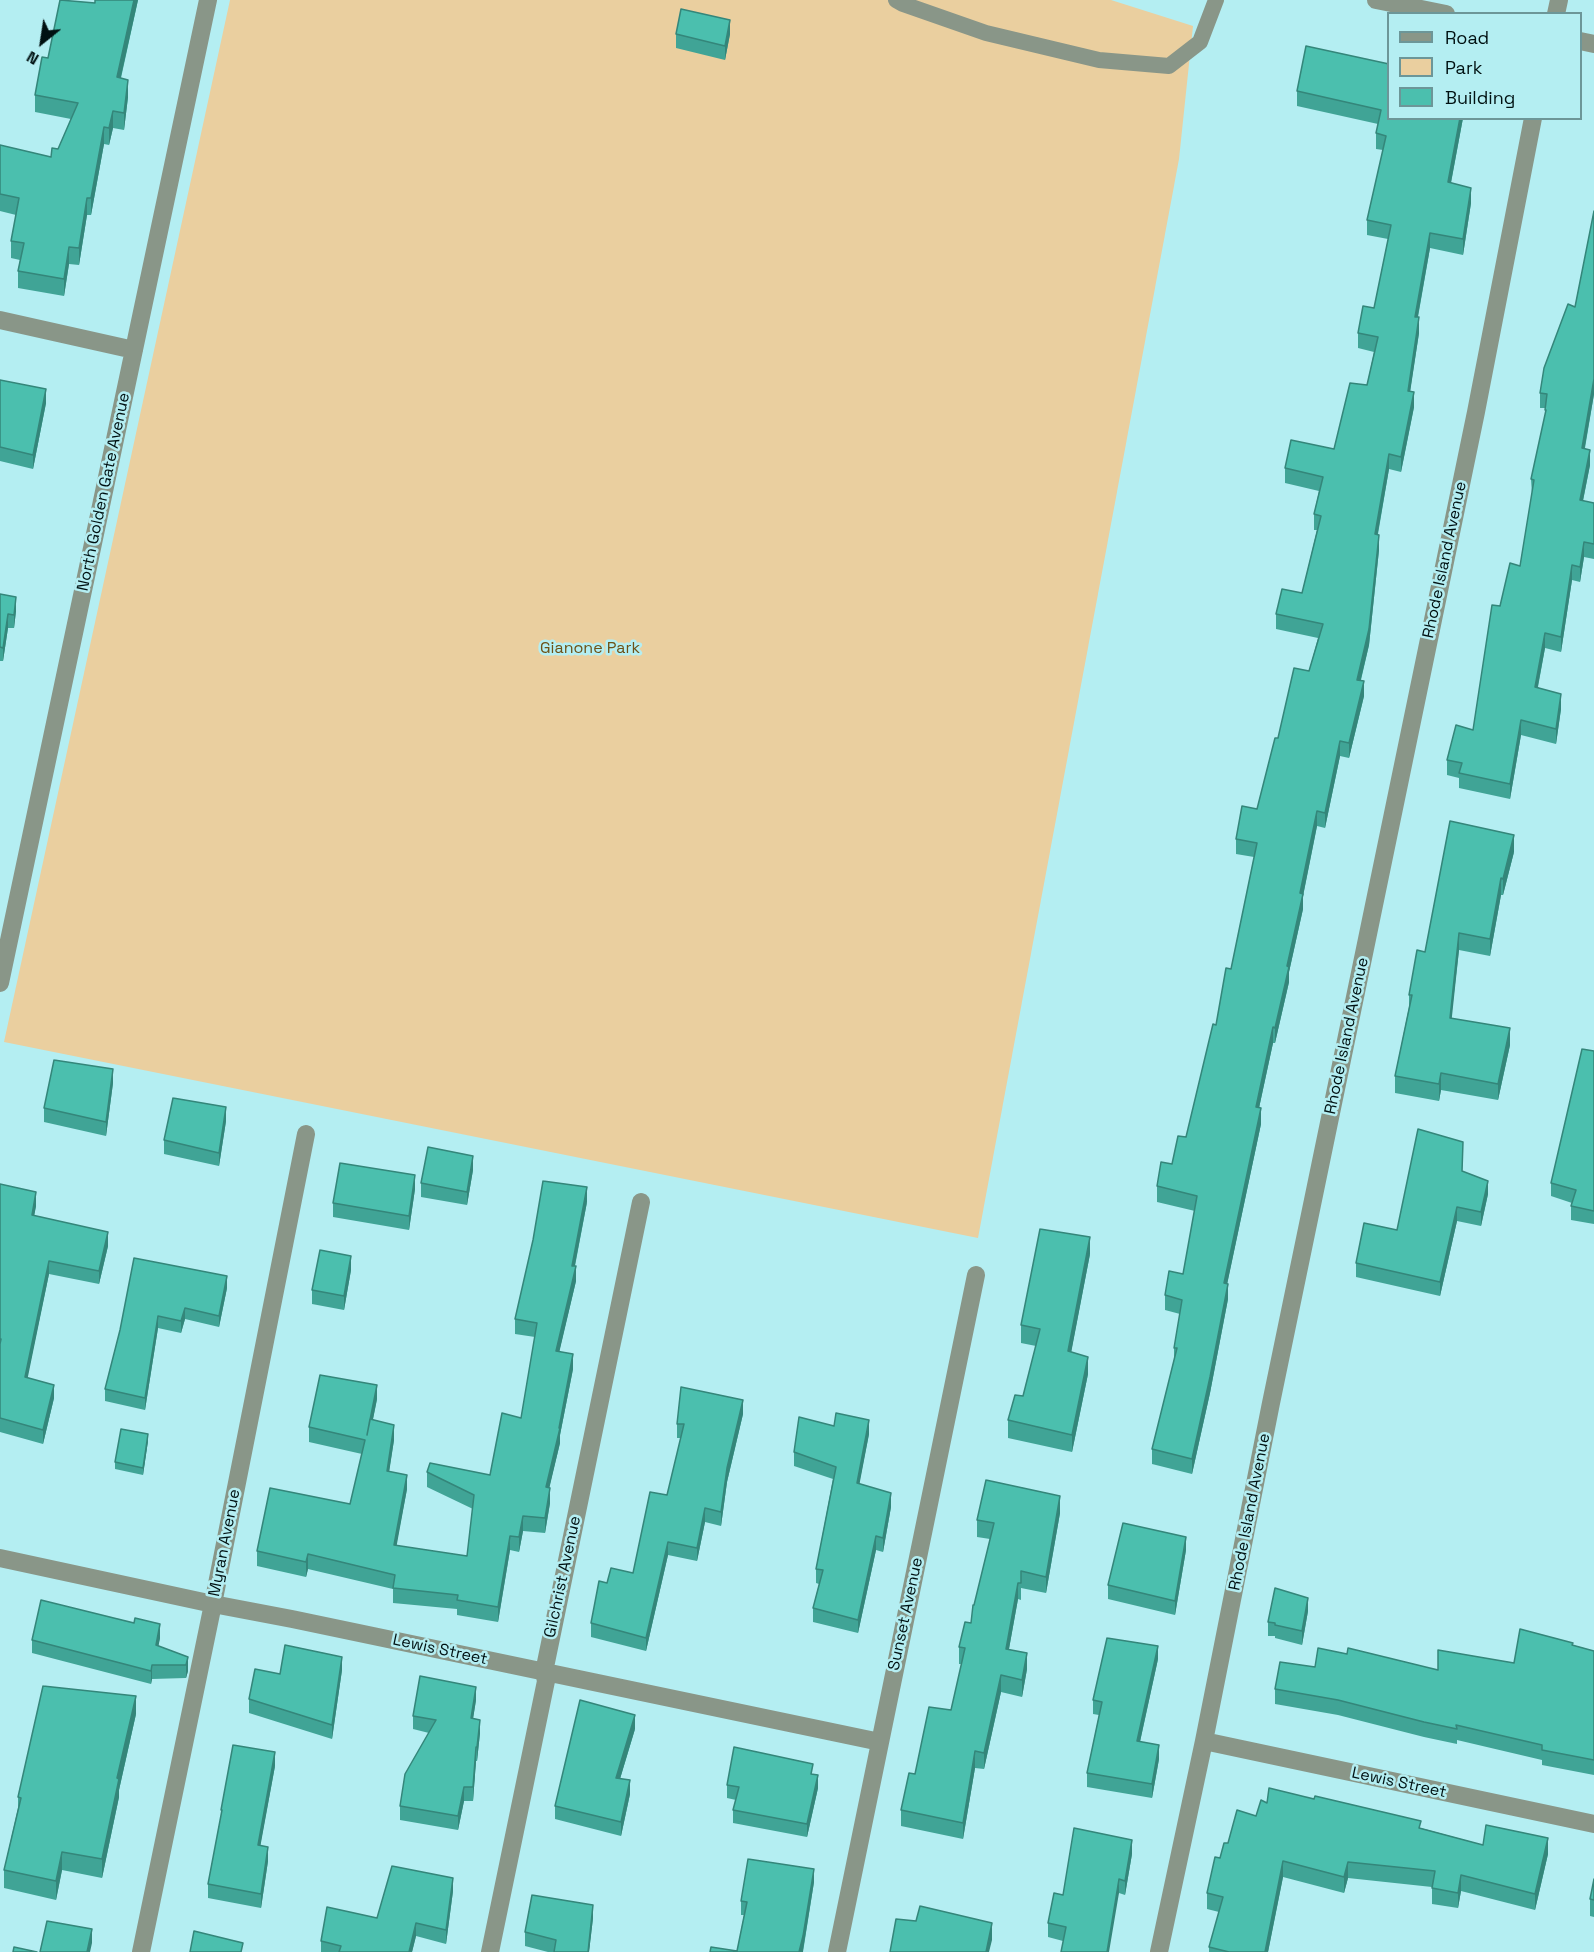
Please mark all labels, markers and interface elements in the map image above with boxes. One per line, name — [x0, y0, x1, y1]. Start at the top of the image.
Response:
north arrow — [12, 12, 72, 72]
legend — [1387, 12, 1582, 120]
text: Road — [1445, 26, 1489, 49]
text: N — [23, 46, 43, 70]
text: Park — [1445, 56, 1482, 79]
text: Building — [1445, 86, 1515, 109]
street label: North Golden Gate Avenue — [74, 391, 134, 593]
street label: Rhode Island Avenue — [1419, 480, 1471, 640]
park label: Gianone Park — [540, 639, 640, 659]
street label: Rhode Island Avenue — [1321, 956, 1373, 1116]
street label: Rhode Island Avenue — [1225, 1432, 1275, 1592]
street label: Myran Avenue — [205, 1488, 245, 1598]
street label: Gilchrist Avenue — [541, 1514, 585, 1640]
street label: Sunset Avenue — [885, 1556, 927, 1672]
street label: Lewis Street — [391, 1631, 489, 1669]
street label: Lewis Street — [1350, 1764, 1448, 1802]

